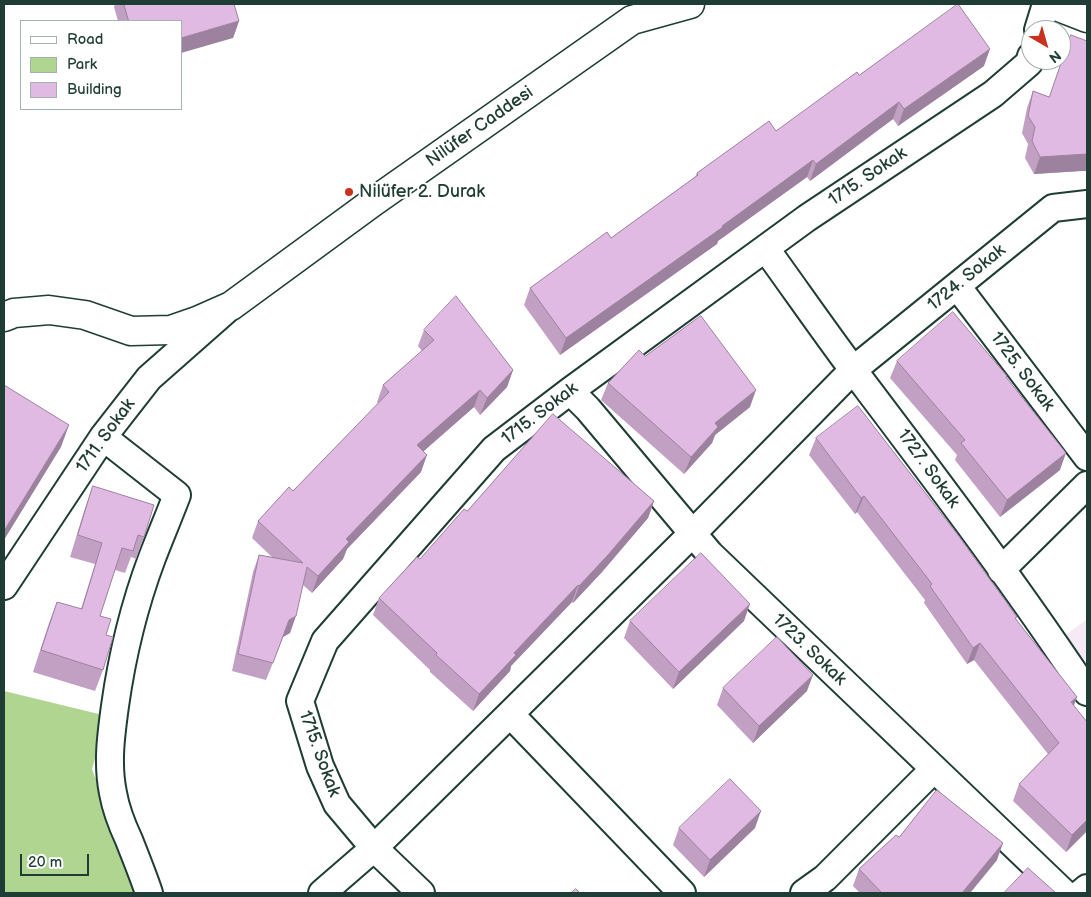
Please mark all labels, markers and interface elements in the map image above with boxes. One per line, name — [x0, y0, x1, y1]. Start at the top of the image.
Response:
legend — [20, 20, 182, 110]
north arrow — [1021, 20, 1071, 70]
text: Road — [67, 30, 103, 49]
text: N — [1046, 46, 1064, 66]
text: Park — [67, 55, 97, 74]
text: Building — [67, 80, 122, 99]
street label: Nilüfer Caddesi — [422, 82, 538, 172]
street label: 1715. Sokak — [825, 143, 911, 211]
place label: Nilüfer 2. Durak — [359, 181, 485, 203]
marker: Nilüfer 2. Durak — [343, 186, 355, 198]
street label: 1724. Sokak — [924, 240, 1010, 316]
street label: 1725. Sokak — [985, 328, 1059, 416]
street label: 1715. Sokak — [498, 378, 582, 450]
street label: 1711. Sokak — [72, 395, 140, 477]
street label: 1727. Sokak — [892, 425, 964, 513]
street label: 1723. Sokak — [768, 610, 850, 690]
street label: 1715. Sokak — [293, 708, 345, 800]
scale bar — [22, 844, 91, 876]
text: 20 m — [28, 853, 62, 872]

